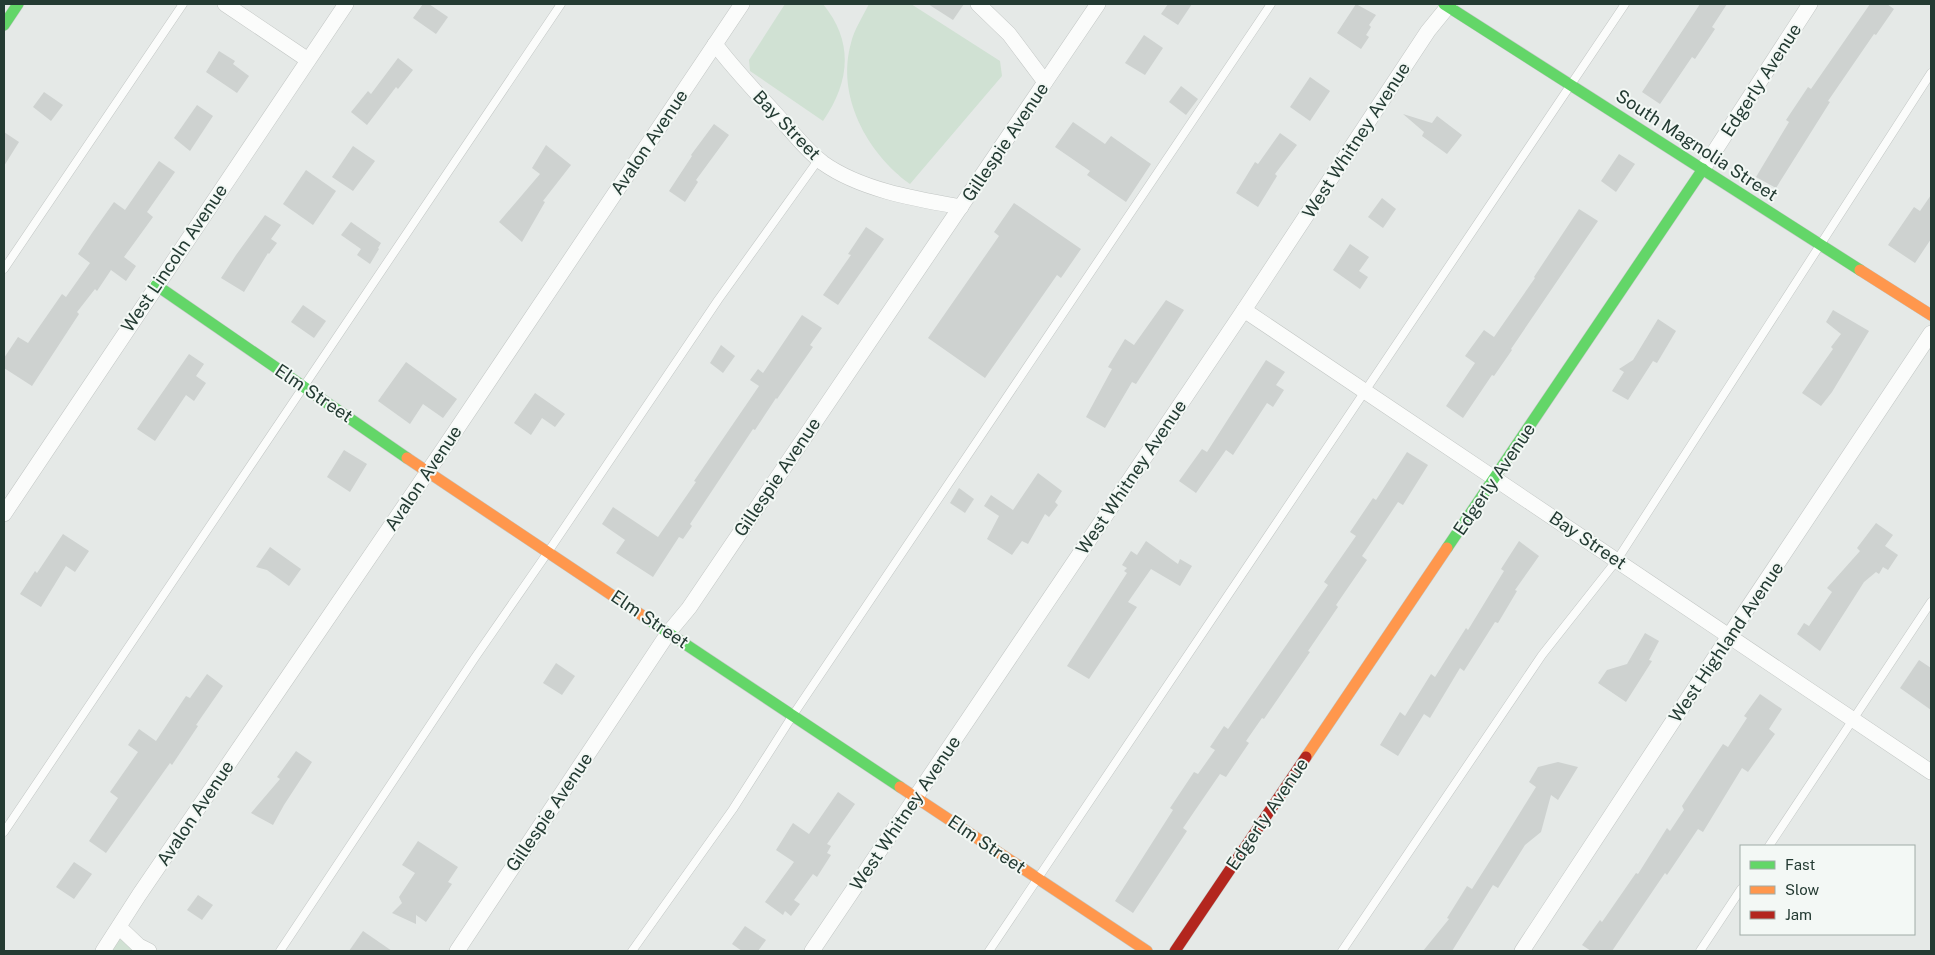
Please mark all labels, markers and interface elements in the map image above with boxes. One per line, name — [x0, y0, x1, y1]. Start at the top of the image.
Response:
street label: Edgerly Avenue — [1717, 19, 1805, 141]
street label: West Whitney Avenue — [1298, 58, 1414, 222]
street label: Gillespie Avenue — [958, 79, 1052, 205]
street label: Avalon Avenue — [606, 85, 692, 199]
street label: South Magnolia Street — [1612, 85, 1782, 205]
street label: Bay Street — [749, 86, 825, 164]
street label: West Lincoln Avenue — [117, 180, 231, 336]
street label: Elm Street — [271, 359, 357, 427]
street label: West Whitney Avenue — [1072, 396, 1190, 558]
street label: Gillespie Avenue — [730, 414, 824, 540]
street label: Edgerly Avenue — [1449, 419, 1539, 539]
street label: Avalon Avenue — [380, 421, 466, 535]
street label: Bay Street — [1546, 507, 1630, 573]
street label: West Highland Avenue — [1664, 558, 1788, 726]
street label: Elm Street — [607, 585, 693, 653]
street label: West Whitney Avenue — [846, 732, 964, 894]
street label: Gillespie Avenue — [502, 749, 596, 875]
street label: Edgerly Avenue — [1222, 754, 1312, 874]
street label: Avalon Avenue — [152, 756, 238, 870]
street label: Elm Street — [944, 810, 1030, 878]
legend — [1740, 845, 1915, 935]
text: Fast — [1785, 856, 1815, 873]
text: Slow — [1785, 881, 1820, 898]
text: Jam — [1785, 906, 1812, 923]

